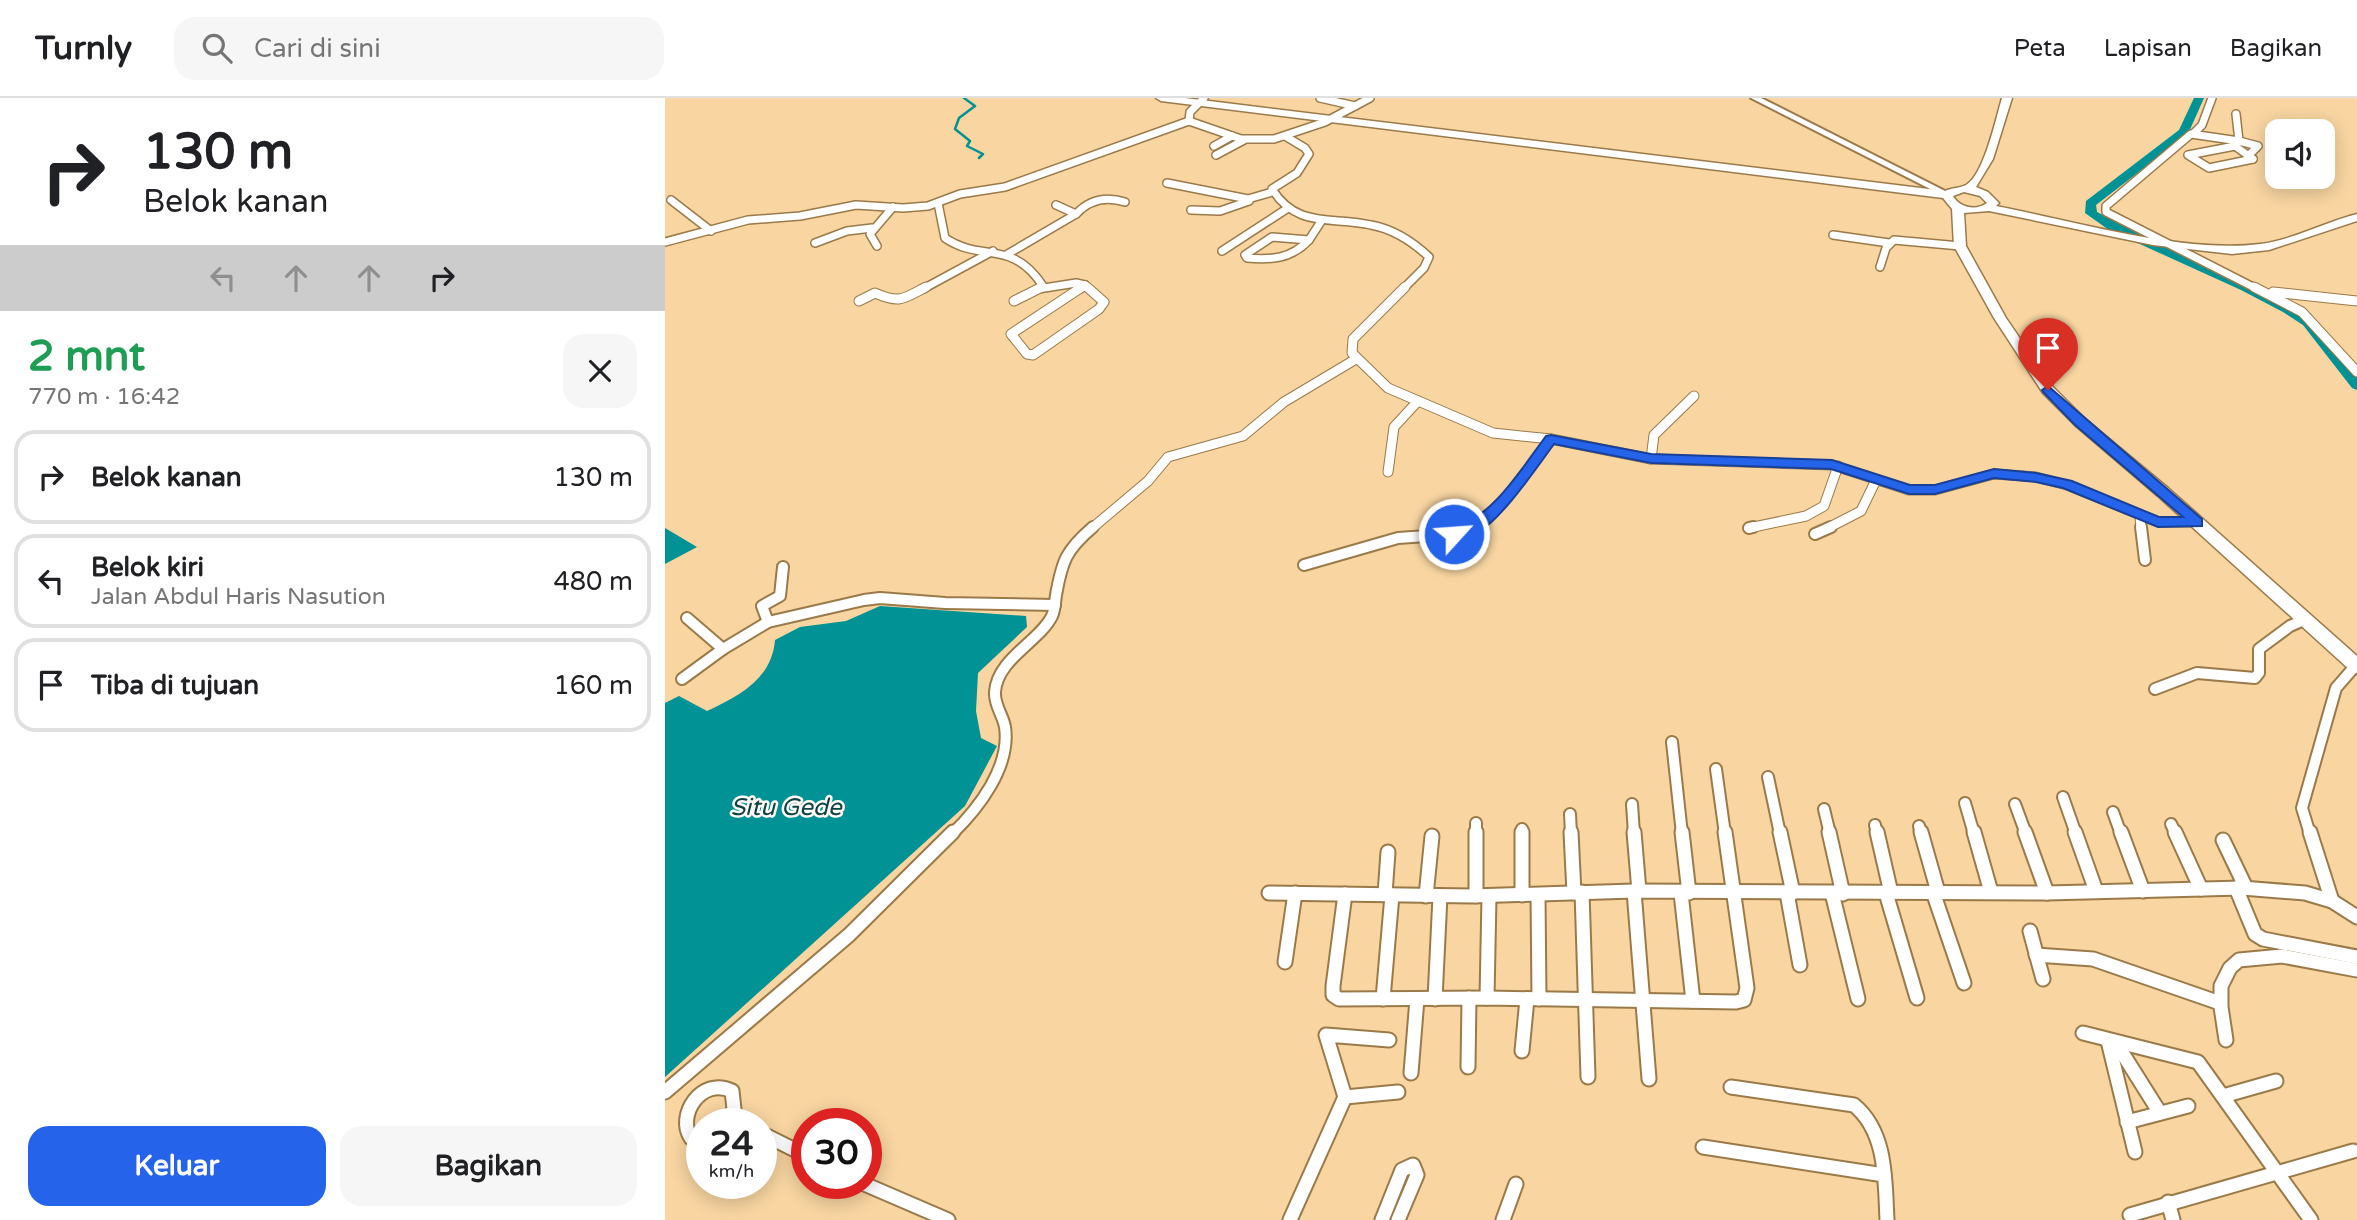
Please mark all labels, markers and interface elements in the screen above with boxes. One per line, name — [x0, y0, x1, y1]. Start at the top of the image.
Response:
search box — [174, 17, 664, 80]
text: Turnly — [35, 29, 132, 68]
icon: search — [198, 29, 236, 67]
text: Cari di sini — [254, 33, 381, 64]
text: Peta — [2014, 34, 2066, 63]
text: Lapisan — [2104, 34, 2192, 63]
text: Bagikan — [2230, 34, 2322, 63]
map controls — [2265, 119, 2335, 189]
button: sound — [2265, 119, 2335, 189]
text: 130 m — [143, 123, 293, 182]
icon: right — [28, 126, 119, 217]
text: Belok kanan — [143, 183, 328, 221]
icon: left — [204, 259, 242, 297]
icon: ahead — [277, 259, 315, 297]
icon: ahead — [350, 259, 388, 297]
icon: right — [423, 259, 461, 297]
pin — [2018, 318, 2078, 390]
icon: arrive — [2029, 329, 2067, 367]
text: 2 mnt — [28, 331, 145, 382]
button: close — [563, 334, 637, 408]
text: 770 m · 16:42 — [28, 383, 180, 411]
icon: right — [32, 458, 70, 496]
text: Belok kanan — [91, 462, 242, 493]
text: 130 m — [553, 462, 633, 493]
position arrow — [1417, 497, 1491, 571]
text: Belok kiri — [91, 552, 204, 583]
icon: left — [32, 562, 70, 600]
text: 480 m — [553, 566, 633, 597]
text: Jalan Abdul Haris Nasution — [91, 583, 386, 611]
icon: arrive — [32, 666, 70, 704]
text: Tiba di tujuan — [91, 670, 259, 701]
text: 160 m — [553, 670, 633, 701]
water label: Situ Gede — [730, 793, 843, 822]
speed limit sign: 30 — [791, 1108, 882, 1199]
text: 24 — [710, 1123, 753, 1165]
button: Keluar — [28, 1126, 326, 1206]
button: Bagikan — [340, 1126, 637, 1206]
text: km/h — [709, 1160, 754, 1182]

